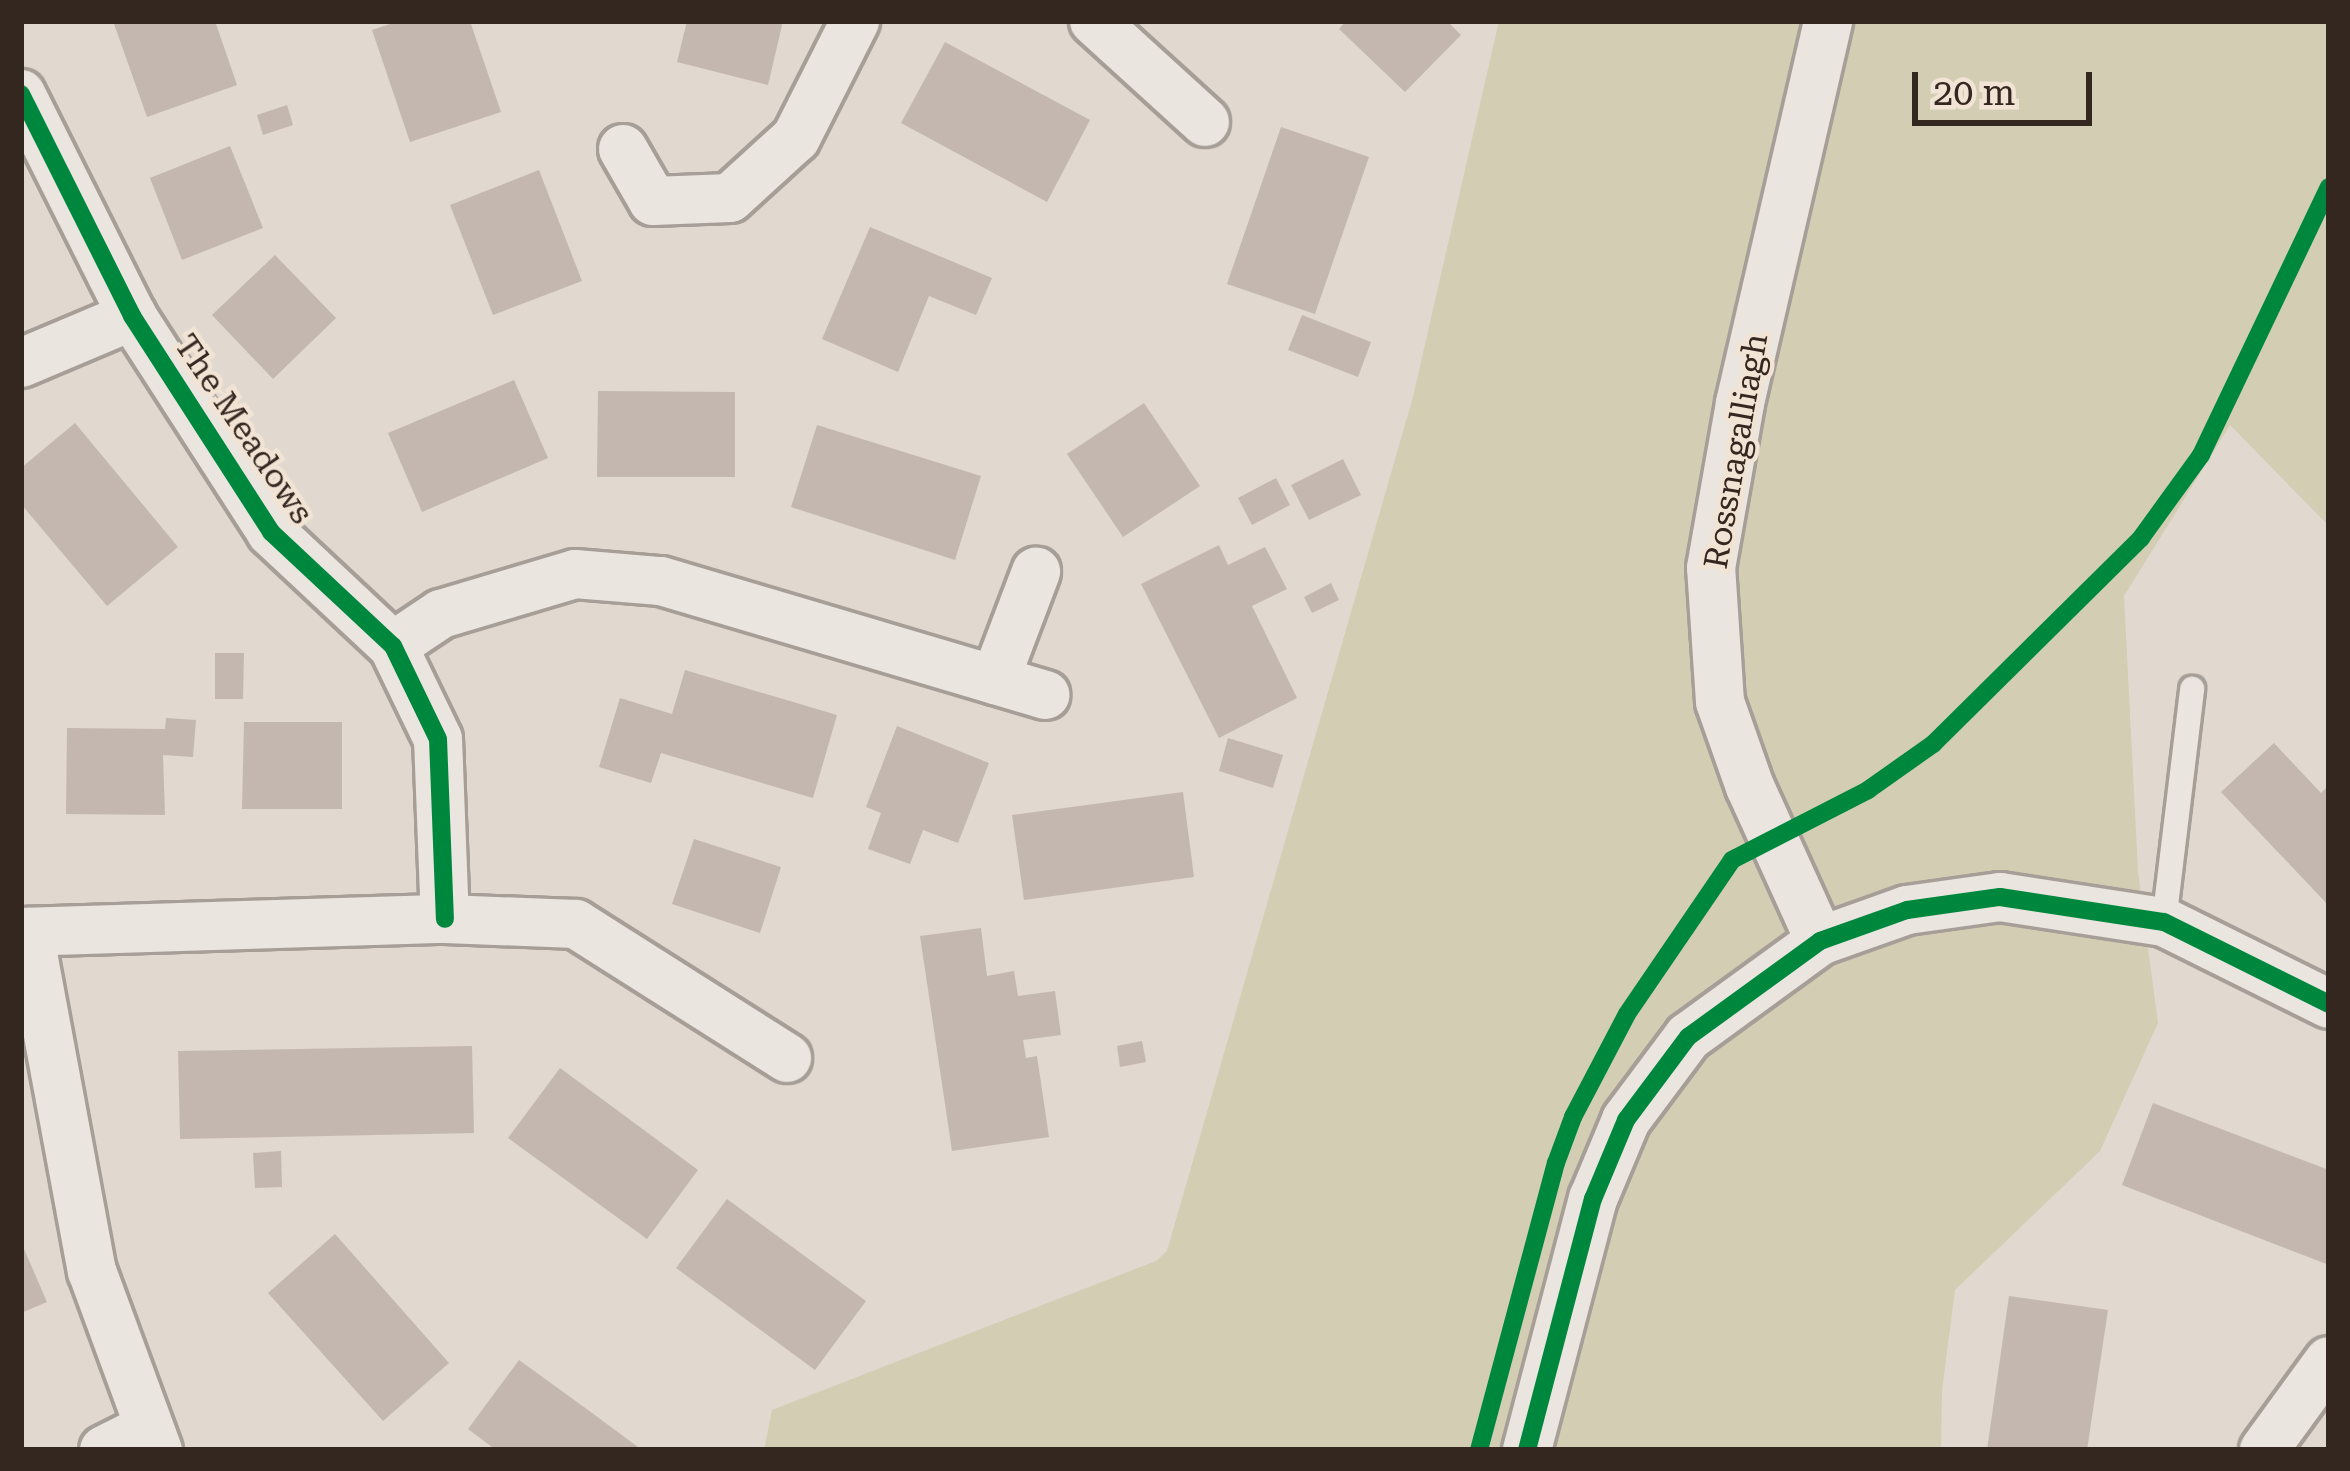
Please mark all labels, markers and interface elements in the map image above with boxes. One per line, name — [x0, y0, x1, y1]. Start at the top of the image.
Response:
scale bar — [1918, 48, 2098, 122]
text: 20 m — [1933, 72, 2015, 114]
street label: The Meadows — [166, 327, 322, 531]
street label: Rossnagalliagh — [1696, 330, 1776, 572]

